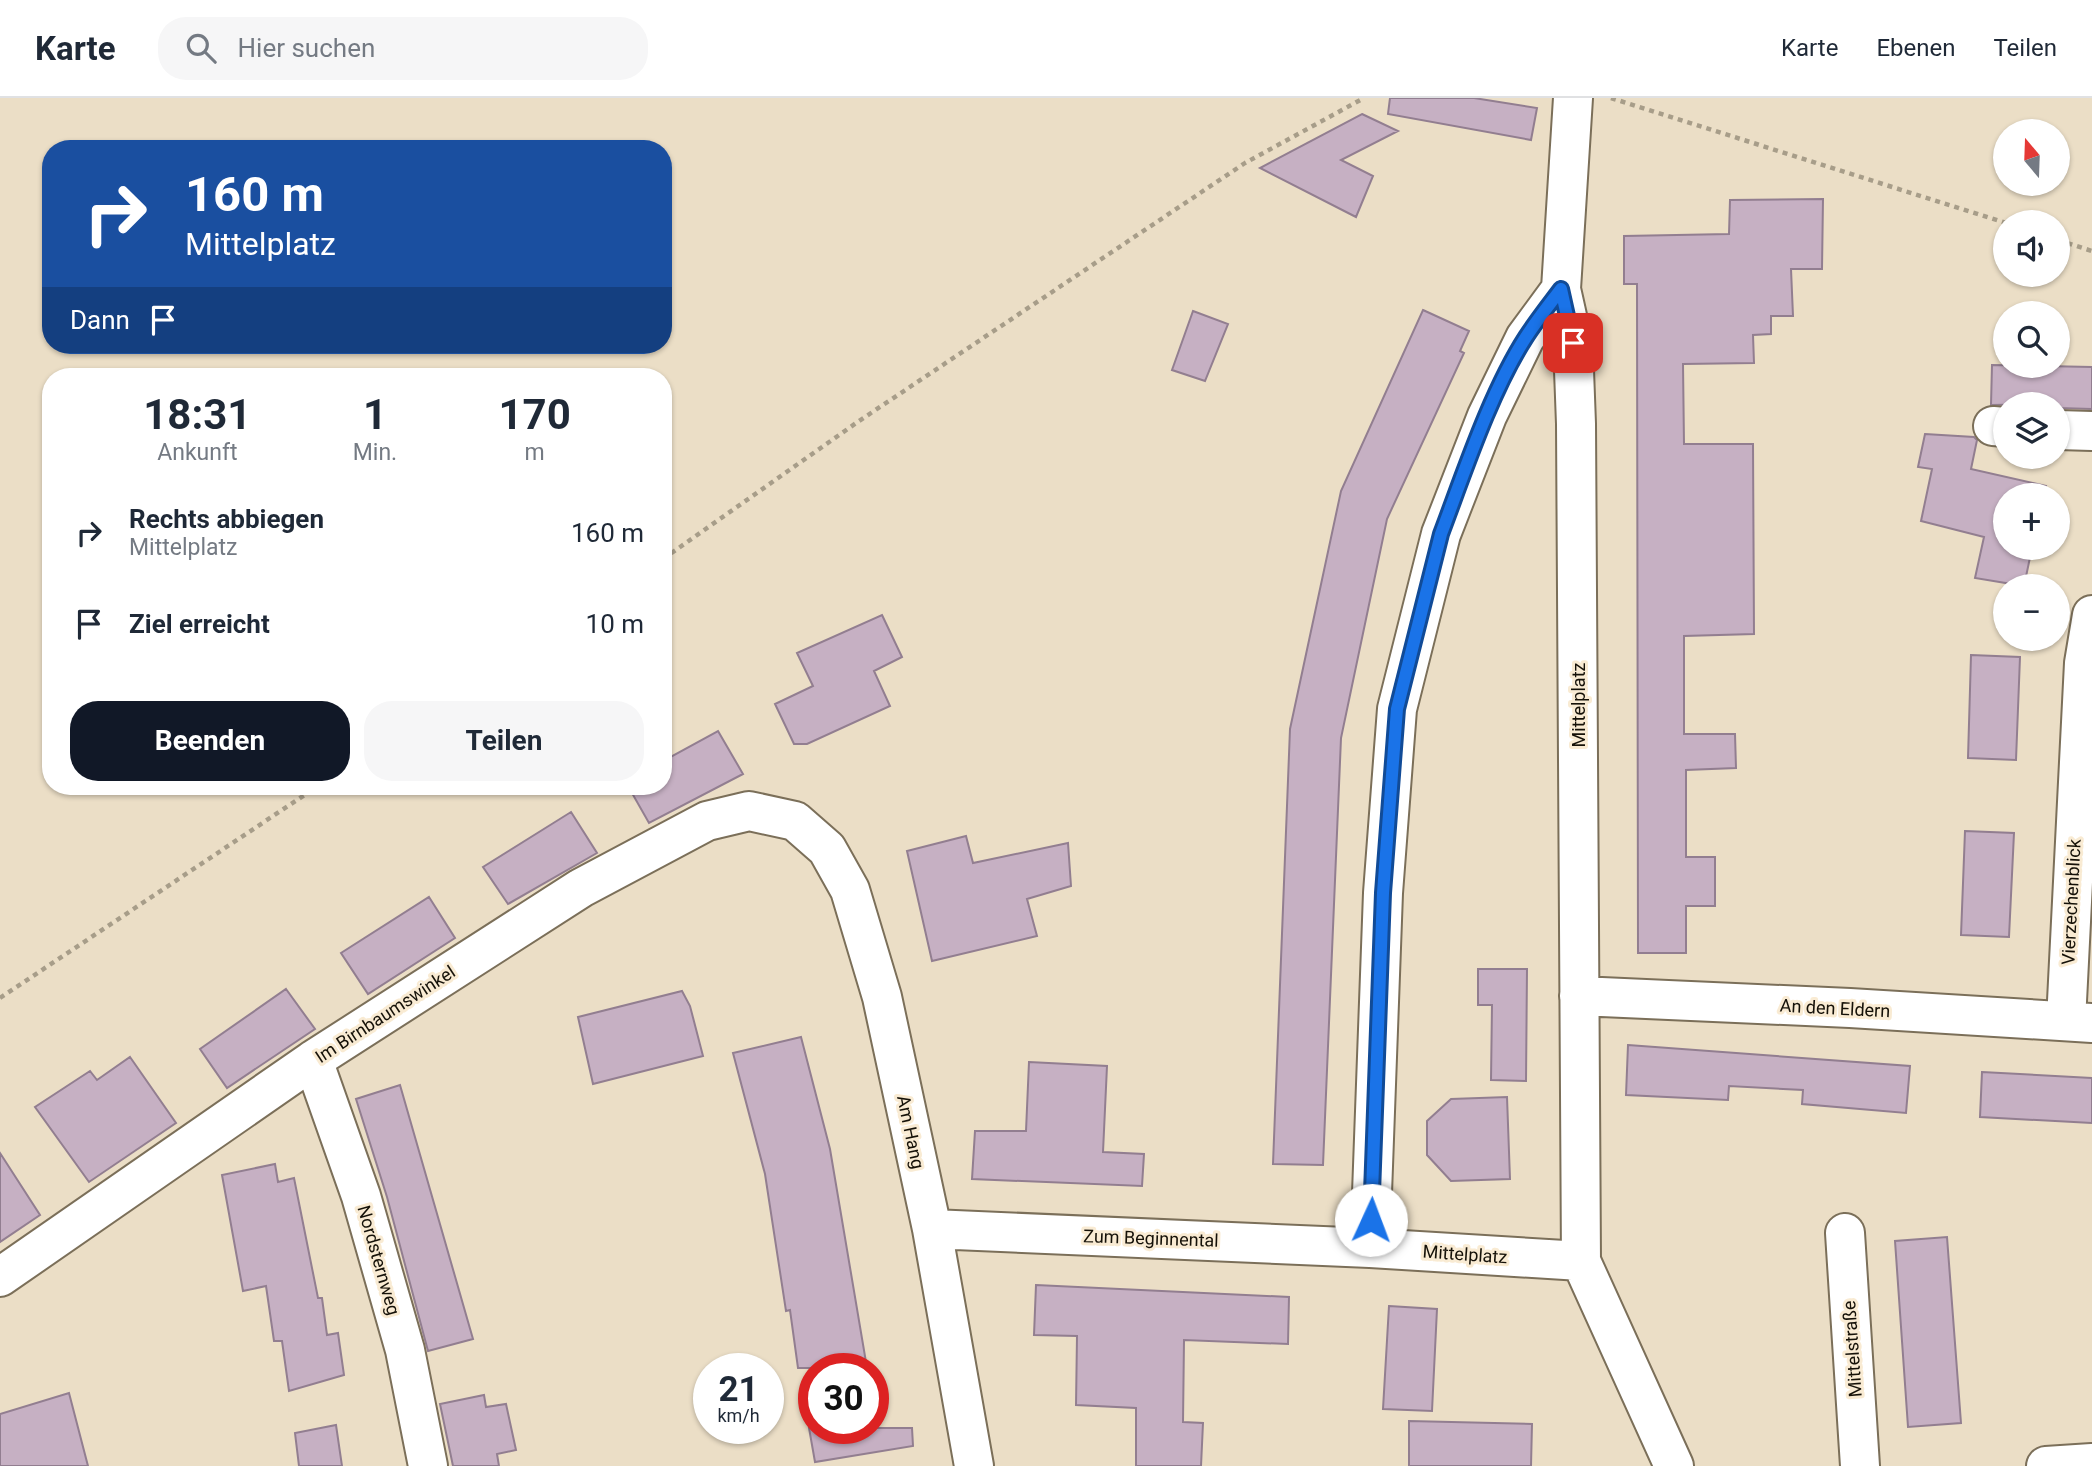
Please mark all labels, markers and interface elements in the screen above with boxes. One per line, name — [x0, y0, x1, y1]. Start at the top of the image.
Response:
search box — [158, 17, 648, 80]
text: Karte — [35, 29, 116, 68]
icon: search — [182, 29, 220, 67]
text: Hier suchen — [238, 33, 375, 63]
text: Karte — [1781, 34, 1838, 62]
text: Ebenen — [1876, 34, 1955, 62]
text: Teilen — [1993, 34, 2057, 62]
north arrow — [1993, 119, 2070, 196]
map controls — [1993, 119, 2070, 651]
text: 160 m — [185, 166, 324, 223]
icon: right — [70, 168, 161, 259]
button: sound — [1993, 210, 2070, 287]
text: Mittelplatz — [185, 225, 336, 263]
icon: arrive — [144, 301, 182, 339]
button: search — [1993, 301, 2070, 378]
text: Dann — [70, 305, 130, 335]
pin — [1543, 313, 1603, 373]
icon: arrive — [1554, 324, 1592, 362]
text: 18:31 — [143, 390, 251, 439]
text: 1 — [363, 390, 387, 439]
text: 170 — [498, 390, 571, 439]
button: layers — [1993, 392, 2070, 469]
text: Ankunft — [157, 439, 238, 466]
text: Min. — [353, 439, 397, 466]
text: m — [525, 439, 545, 466]
button: + — [1993, 483, 2070, 560]
text: Rechts abbiegen — [129, 504, 324, 534]
icon: right — [70, 514, 108, 552]
text: 160 m — [571, 518, 644, 548]
text: Mittelplatz — [129, 534, 237, 561]
button: − — [1993, 574, 2070, 651]
icon: arrive — [70, 605, 108, 643]
text: Ziel erreicht — [129, 609, 270, 639]
text: 10 m — [586, 609, 644, 639]
street label: Mittelplatz — [1568, 662, 1589, 747]
button: Beenden — [70, 701, 350, 781]
button: Teilen — [364, 701, 644, 781]
street label: Vierzechenblick — [2057, 838, 2085, 965]
street label: Im Birnbaumswinkel — [311, 961, 459, 1067]
street label: An den Eldern — [1779, 995, 1891, 1021]
street label: Am Hang — [893, 1093, 929, 1171]
position arrow — [1334, 1183, 1408, 1257]
street label: Nordsternweg — [353, 1203, 405, 1317]
street label: Zum Beginnental — [1083, 1225, 1219, 1251]
street label: Mittelplatz — [1422, 1241, 1508, 1267]
street label: Mittelstraße — [1838, 1300, 1866, 1398]
speed limit sign: 30 — [798, 1353, 889, 1444]
text: 21 — [718, 1369, 759, 1410]
text: km/h — [717, 1405, 760, 1426]

